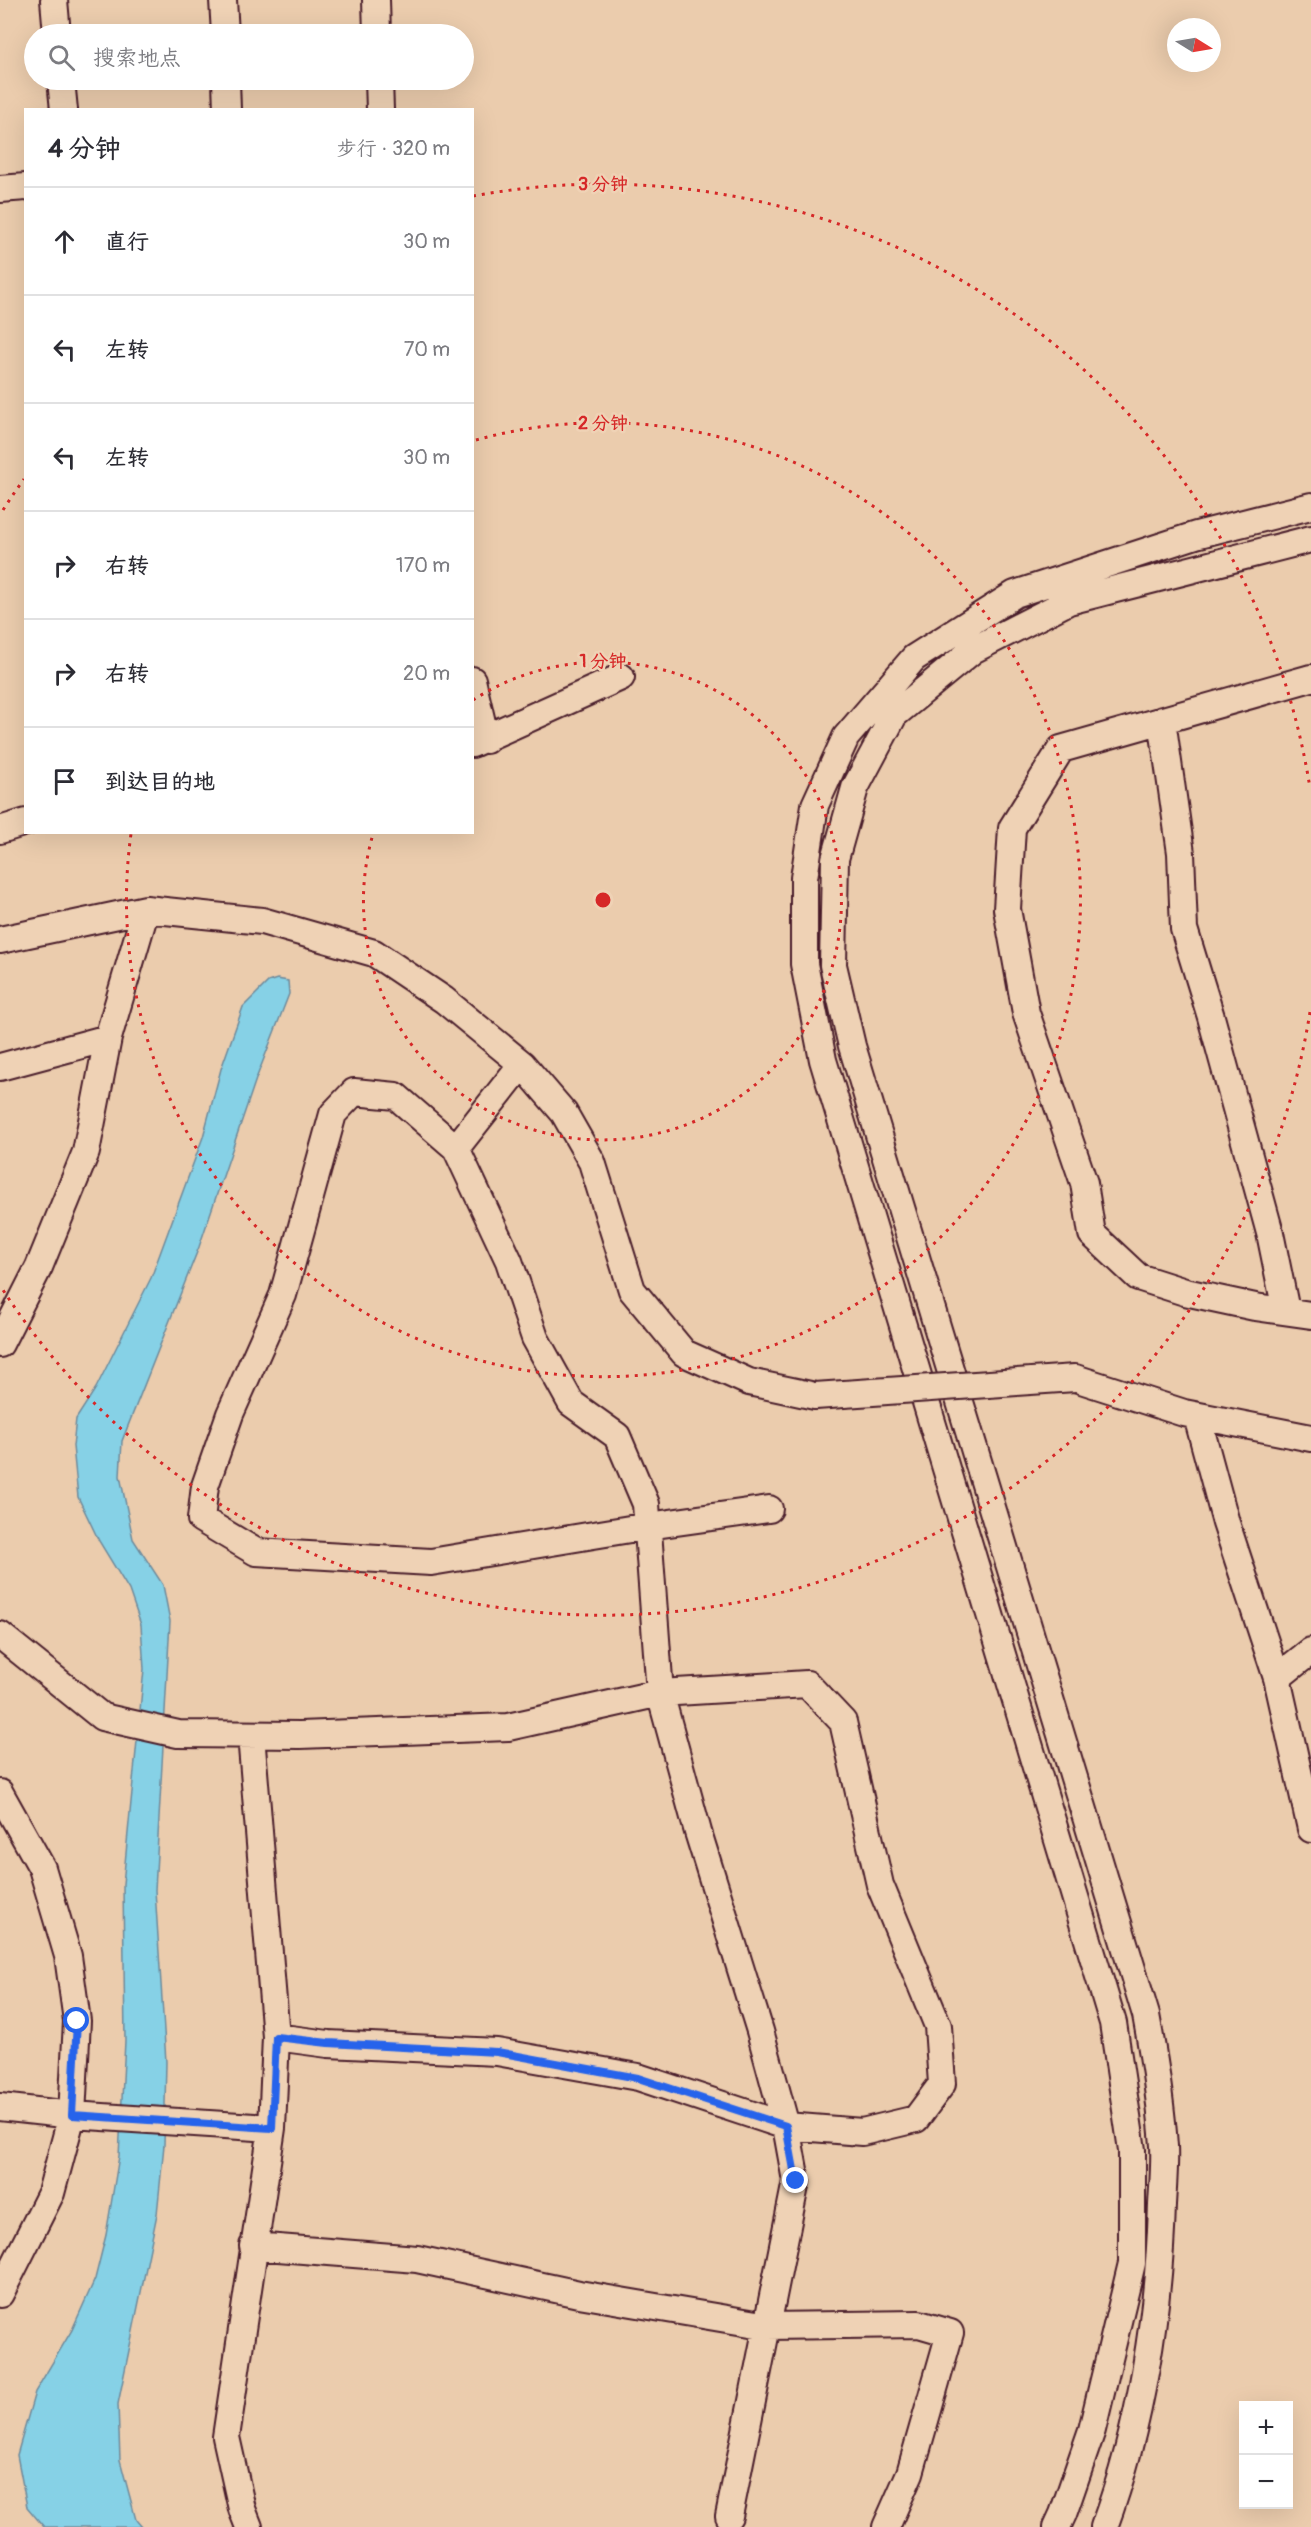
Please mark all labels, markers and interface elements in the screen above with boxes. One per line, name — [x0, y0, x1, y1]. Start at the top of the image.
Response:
north arrow — [1167, 18, 1221, 72]
search box — [24, 24, 474, 90]
icon: search — [45, 41, 78, 74]
text: 搜索地点 — [93, 44, 181, 72]
text: 4 分钟 — [48, 133, 121, 165]
text: 步行 · 320 m — [337, 136, 450, 161]
text: 3 分钟 — [578, 173, 628, 196]
icon: ahead — [48, 225, 81, 258]
text: 直行 — [105, 228, 149, 256]
text: 30 m — [403, 229, 450, 254]
icon: left — [48, 333, 81, 366]
text: 左转 — [105, 336, 149, 364]
text: 70 m — [404, 337, 450, 362]
text: 2 分钟 — [578, 412, 628, 435]
icon: left — [48, 441, 81, 474]
text: 左转 — [105, 444, 149, 472]
text: 30 m — [403, 445, 450, 470]
icon: right — [48, 549, 81, 582]
text: 右转 — [105, 552, 149, 580]
text: 170 m — [396, 553, 450, 578]
text: 1 分钟 — [580, 650, 626, 673]
icon: right — [48, 657, 81, 690]
text: 右转 — [105, 660, 149, 688]
text: 20 m — [403, 661, 450, 686]
icon: arrive — [48, 765, 81, 798]
text: 到达目的地 — [105, 768, 215, 796]
centre of rings — [593, 890, 613, 910]
route start — [63, 2007, 89, 2033]
route end — [782, 2167, 808, 2193]
map controls — [1239, 2401, 1293, 2509]
button: + — [1239, 2401, 1293, 2455]
button: − — [1239, 2455, 1293, 2509]

